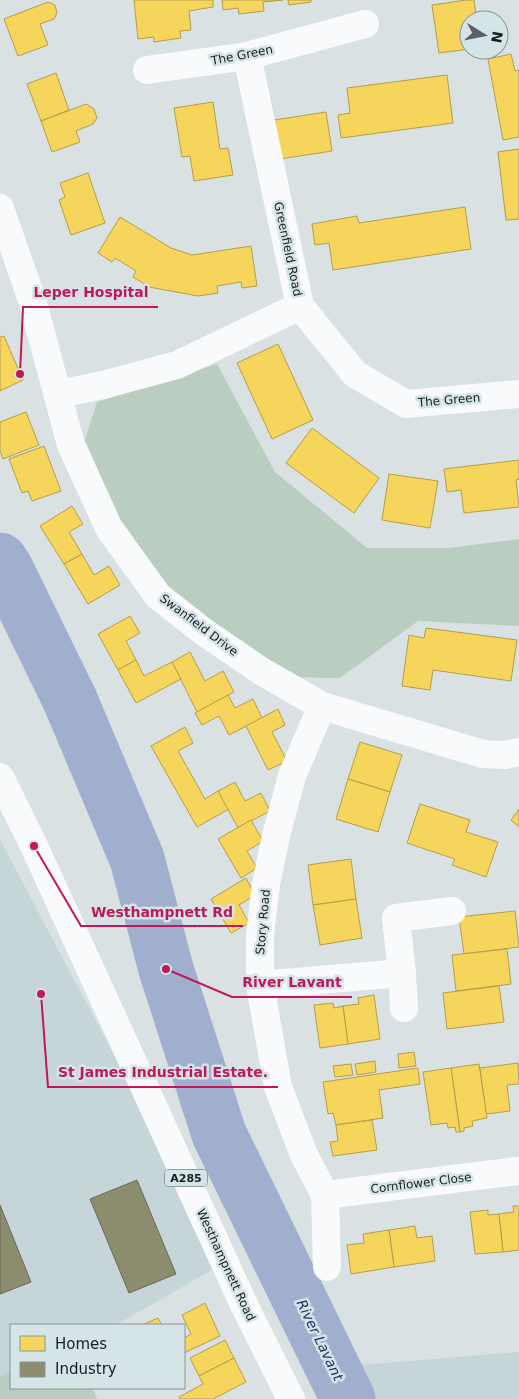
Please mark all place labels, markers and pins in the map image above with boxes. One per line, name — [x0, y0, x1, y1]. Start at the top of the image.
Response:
callout: Leper Hospital — [23, 278, 158, 307]
callout: Westhampnett Rd — [81, 897, 243, 926]
callout: River Lavant — [232, 968, 352, 997]
callout: St James Industrial Estate. — [48, 1058, 278, 1087]

